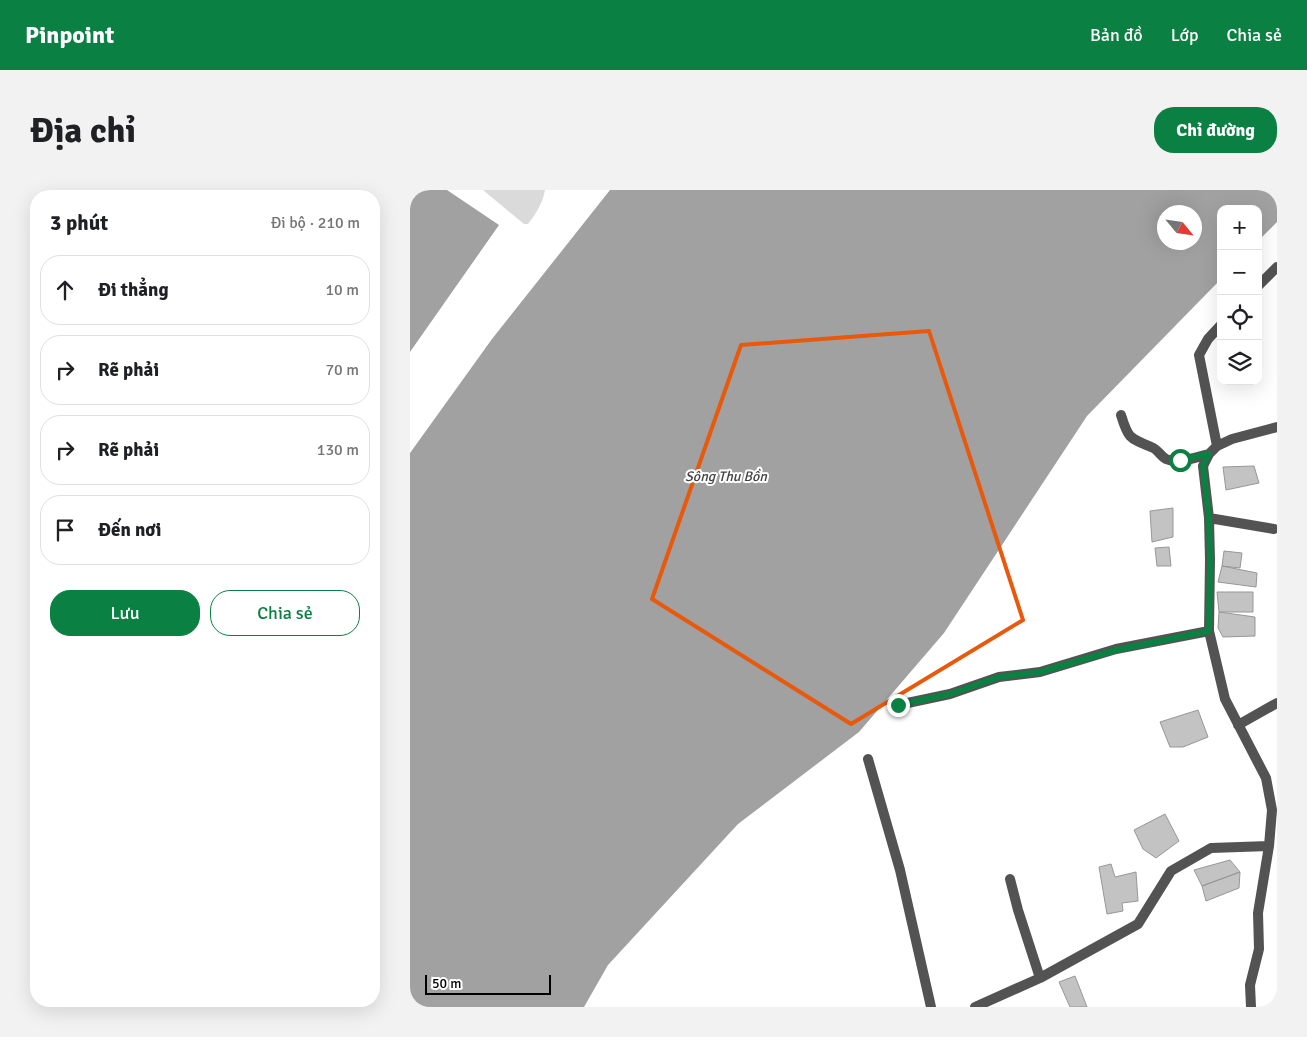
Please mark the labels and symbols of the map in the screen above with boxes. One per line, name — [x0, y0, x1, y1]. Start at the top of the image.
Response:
north arrow — [1157, 205, 1202, 250]
route start — [1169, 449, 1192, 472]
water label: Sông Thu Bồn — [685, 468, 767, 485]
route end — [887, 694, 910, 717]
scale bar — [425, 972, 551, 995]

